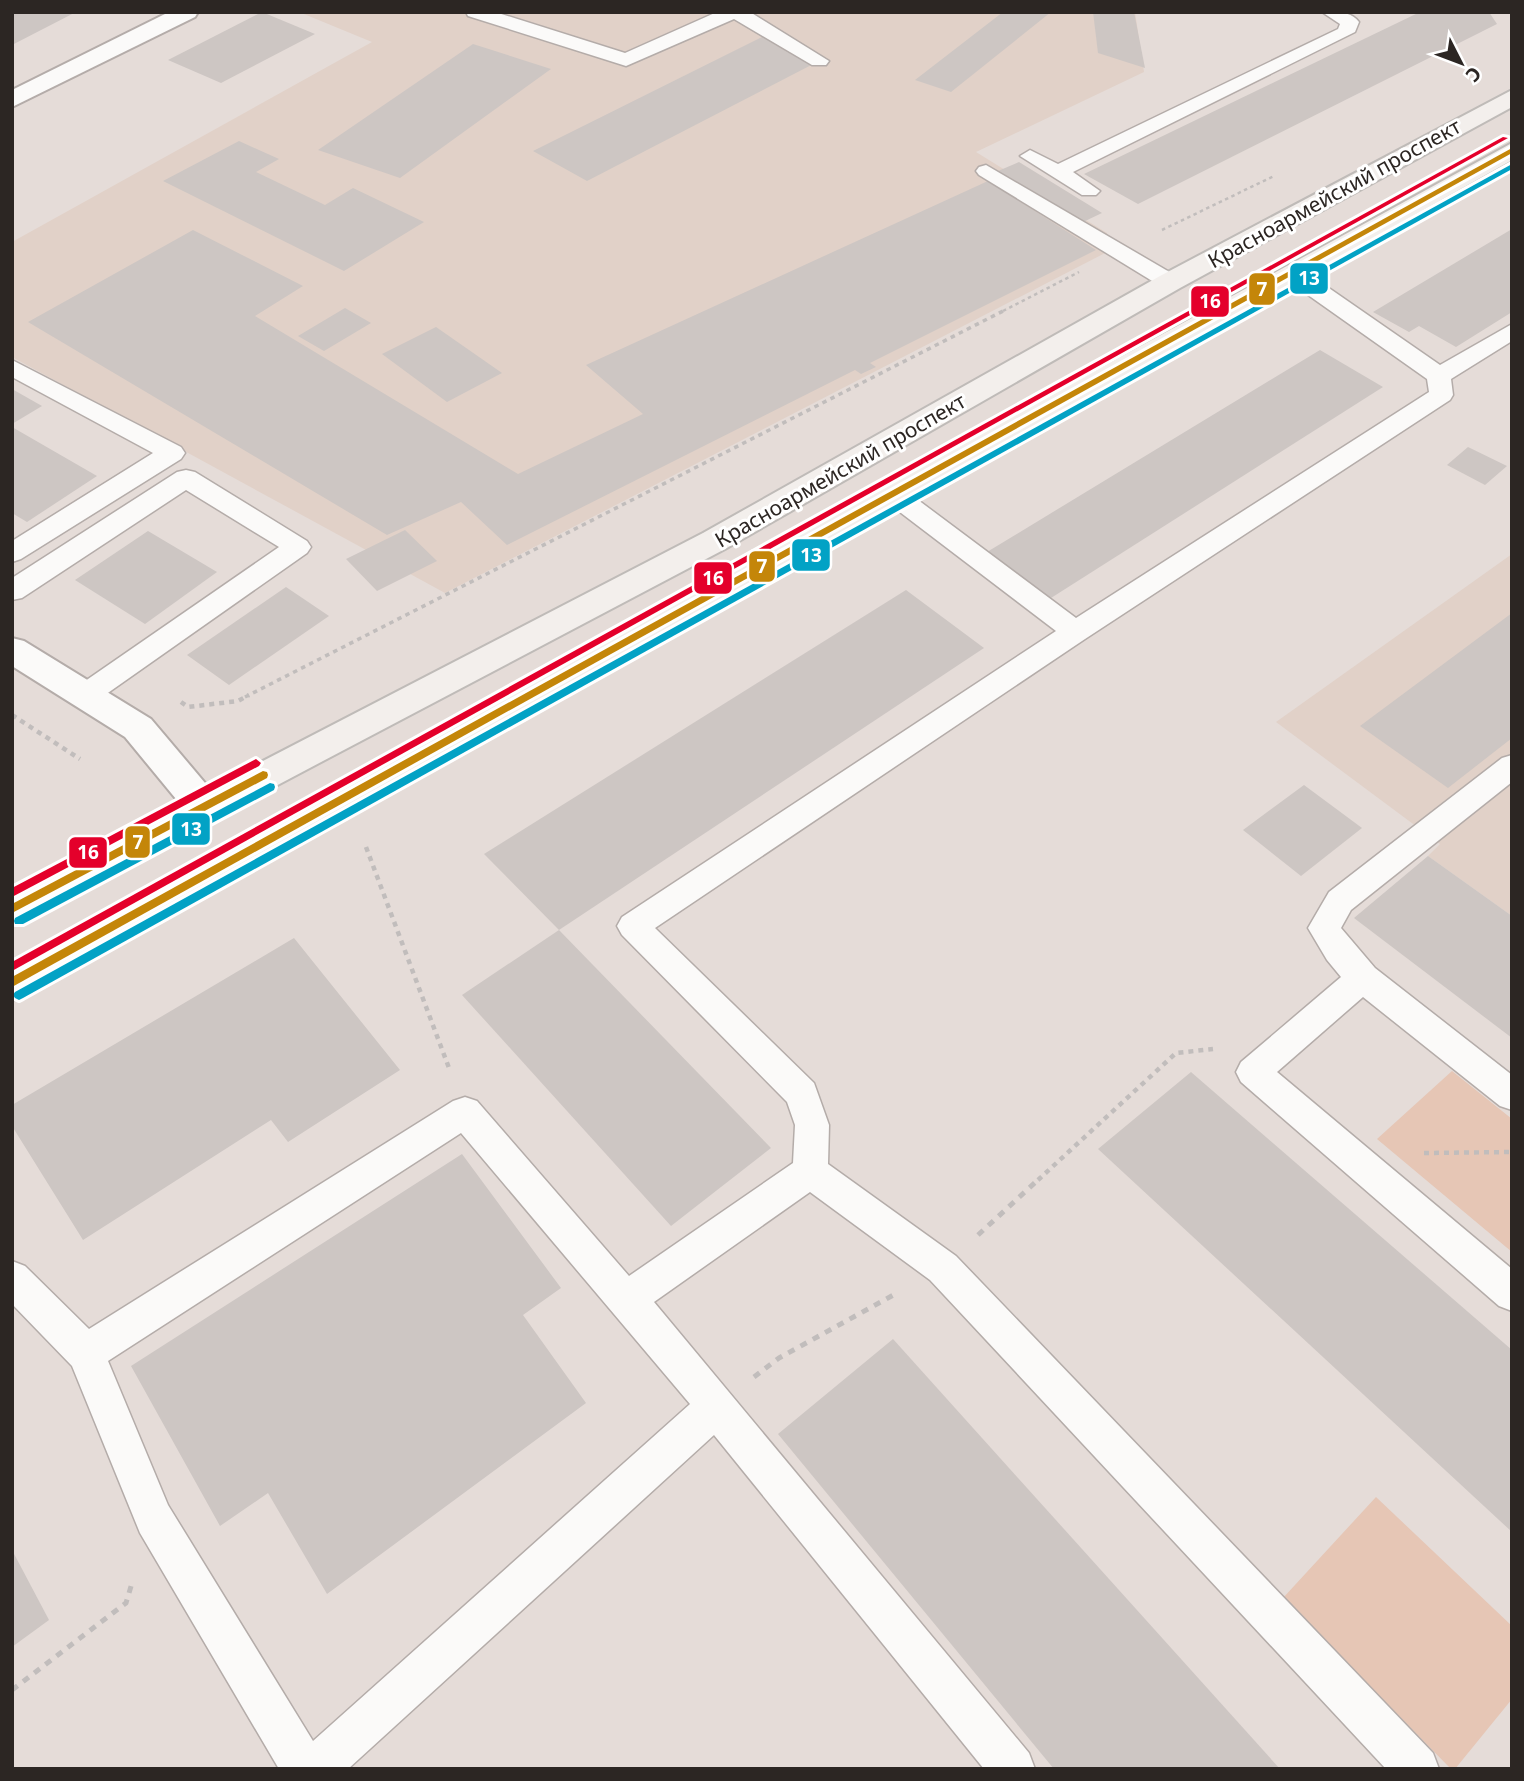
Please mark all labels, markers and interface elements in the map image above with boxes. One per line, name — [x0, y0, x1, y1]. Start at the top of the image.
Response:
north arrow — [1426, 28, 1496, 98]
text: С — [1460, 61, 1487, 88]
street label: Красноармейский проспект — [1203, 112, 1466, 274]
line badge: 13 — [1289, 262, 1329, 295]
text: 13 — [1298, 265, 1320, 291]
line badge: 7 — [1248, 272, 1276, 306]
text: 7 — [1257, 276, 1268, 302]
line badge: 16 — [1190, 285, 1230, 318]
text: 16 — [1199, 288, 1221, 314]
street label: Красноармейский проспект — [710, 386, 971, 553]
line badge: 13 — [791, 538, 831, 572]
text: 13 — [800, 542, 822, 568]
line badge: 7 — [748, 550, 776, 583]
text: 7 — [757, 553, 768, 579]
line badge: 16 — [693, 561, 733, 595]
text: 16 — [702, 565, 724, 591]
line badge: 13 — [171, 812, 211, 846]
text: 13 — [180, 816, 202, 842]
line badge: 7 — [124, 825, 151, 859]
text: 7 — [133, 829, 144, 855]
line badge: 16 — [68, 836, 108, 869]
text: 16 — [77, 839, 99, 865]

